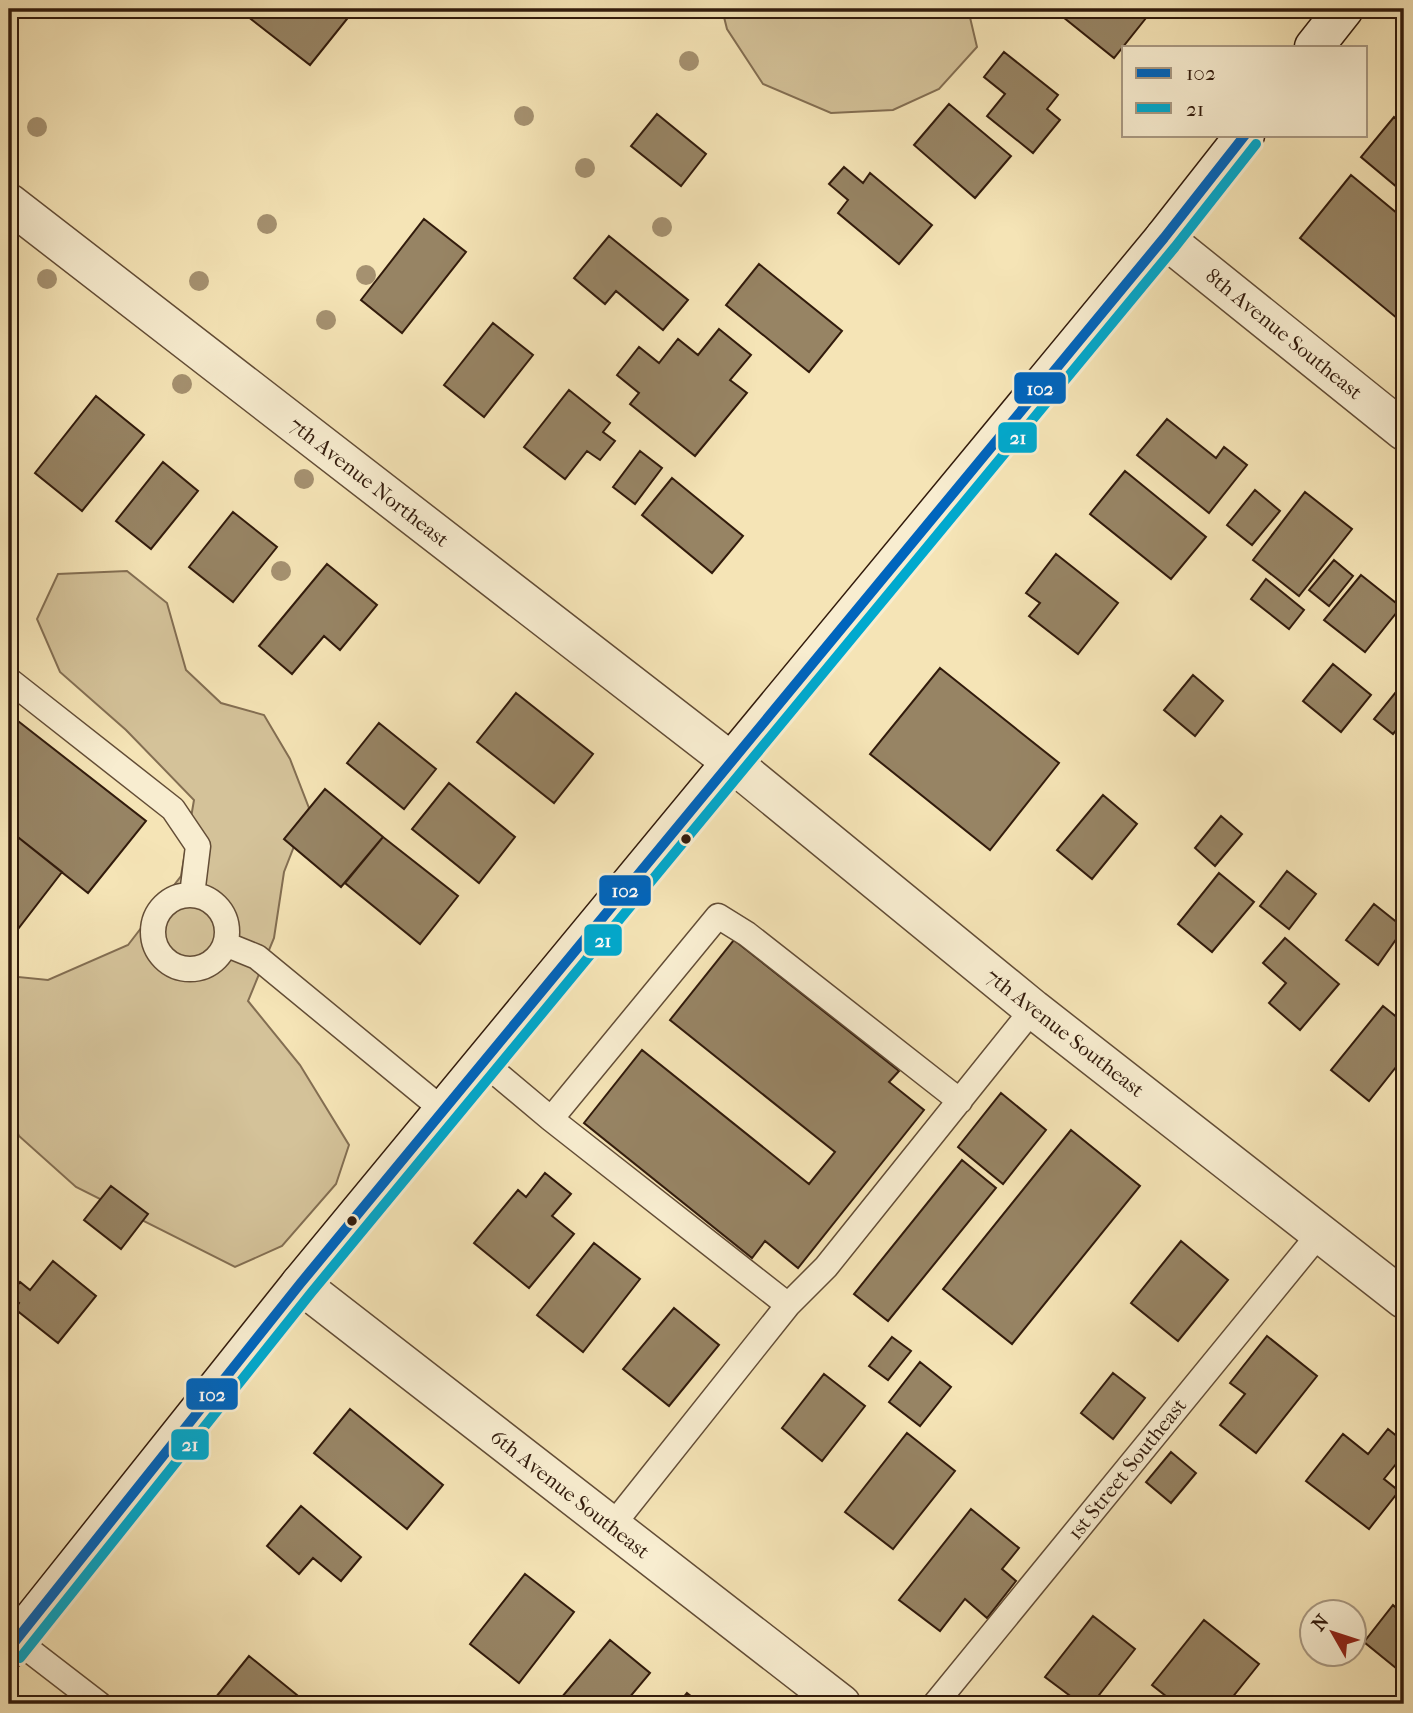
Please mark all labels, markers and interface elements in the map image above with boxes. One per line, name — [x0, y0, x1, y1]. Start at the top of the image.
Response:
legend — [1122, 46, 1368, 136]
text: 102 — [1186, 61, 1216, 85]
text: 21 — [1186, 97, 1204, 121]
street label: 8th Avenue Southeast — [1201, 264, 1367, 405]
line badge: 102 — [1013, 371, 1067, 405]
text: 102 — [1027, 378, 1054, 400]
street label: 7th Avenue Northeast — [284, 412, 454, 552]
line badge: 21 — [997, 421, 1038, 454]
text: 21 — [1010, 427, 1026, 449]
unlabelled marker — [679, 832, 693, 846]
line badge: 102 — [598, 874, 652, 907]
text: 102 — [612, 880, 639, 902]
line badge: 21 — [583, 923, 623, 957]
text: 21 — [595, 930, 611, 952]
street label: 7th Avenue Southeast — [981, 964, 1149, 1102]
unlabelled marker — [345, 1214, 359, 1228]
line badge: 102 — [185, 1377, 239, 1411]
text: 102 — [199, 1384, 226, 1406]
street label: 1st Street Southeast — [1063, 1393, 1192, 1544]
street label: 6th Avenue Southeast — [486, 1424, 655, 1564]
line badge: 21 — [170, 1428, 210, 1461]
text: 21 — [182, 1434, 198, 1456]
north arrow — [1298, 1598, 1368, 1668]
text: N — [1307, 1610, 1334, 1635]

